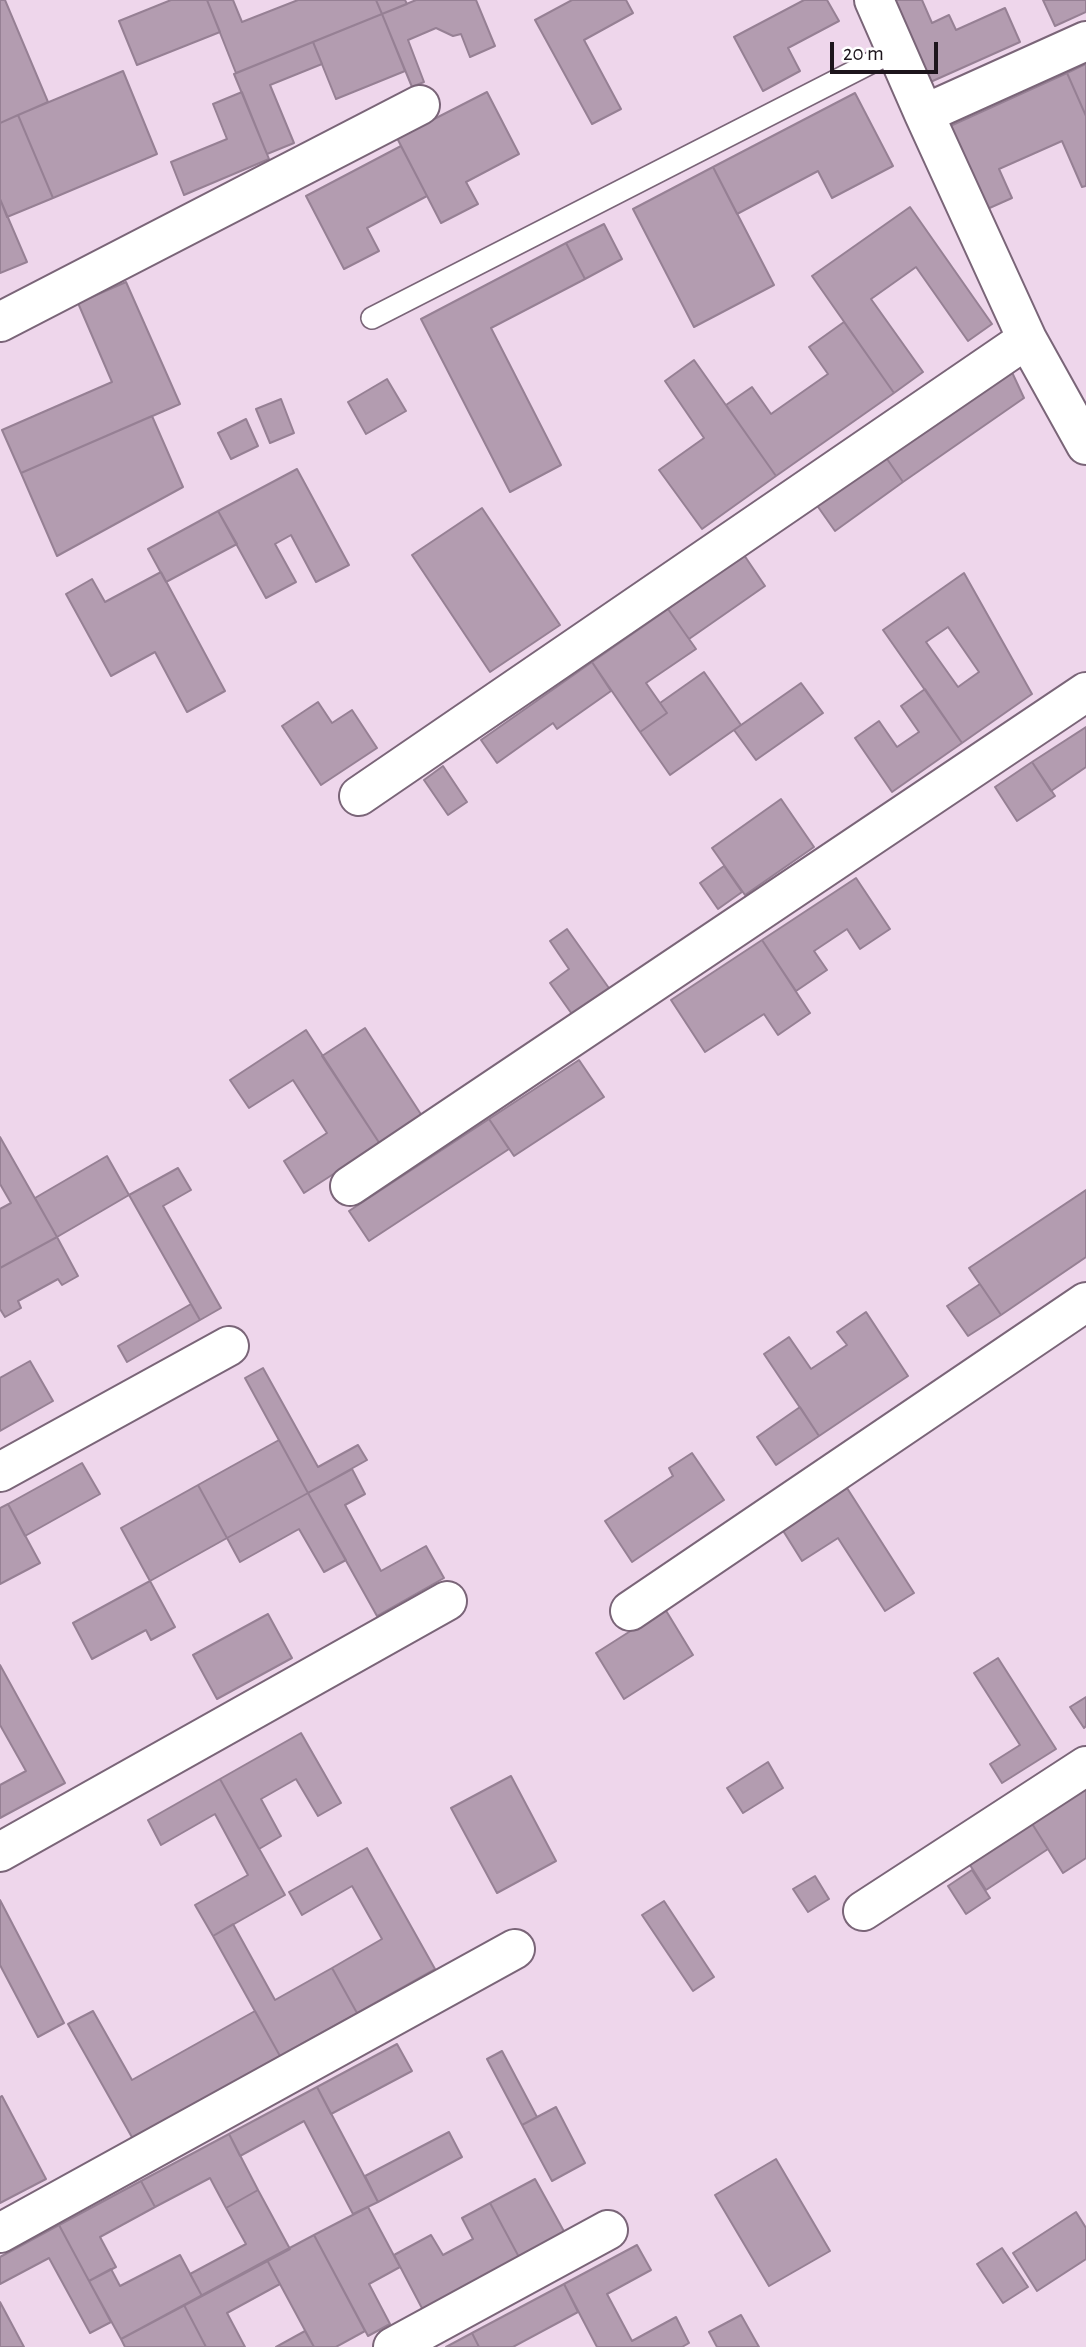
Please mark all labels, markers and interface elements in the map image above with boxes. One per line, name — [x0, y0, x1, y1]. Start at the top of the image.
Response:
scale bar — [834, 28, 942, 72]
text: 20 m — [843, 43, 884, 64]

